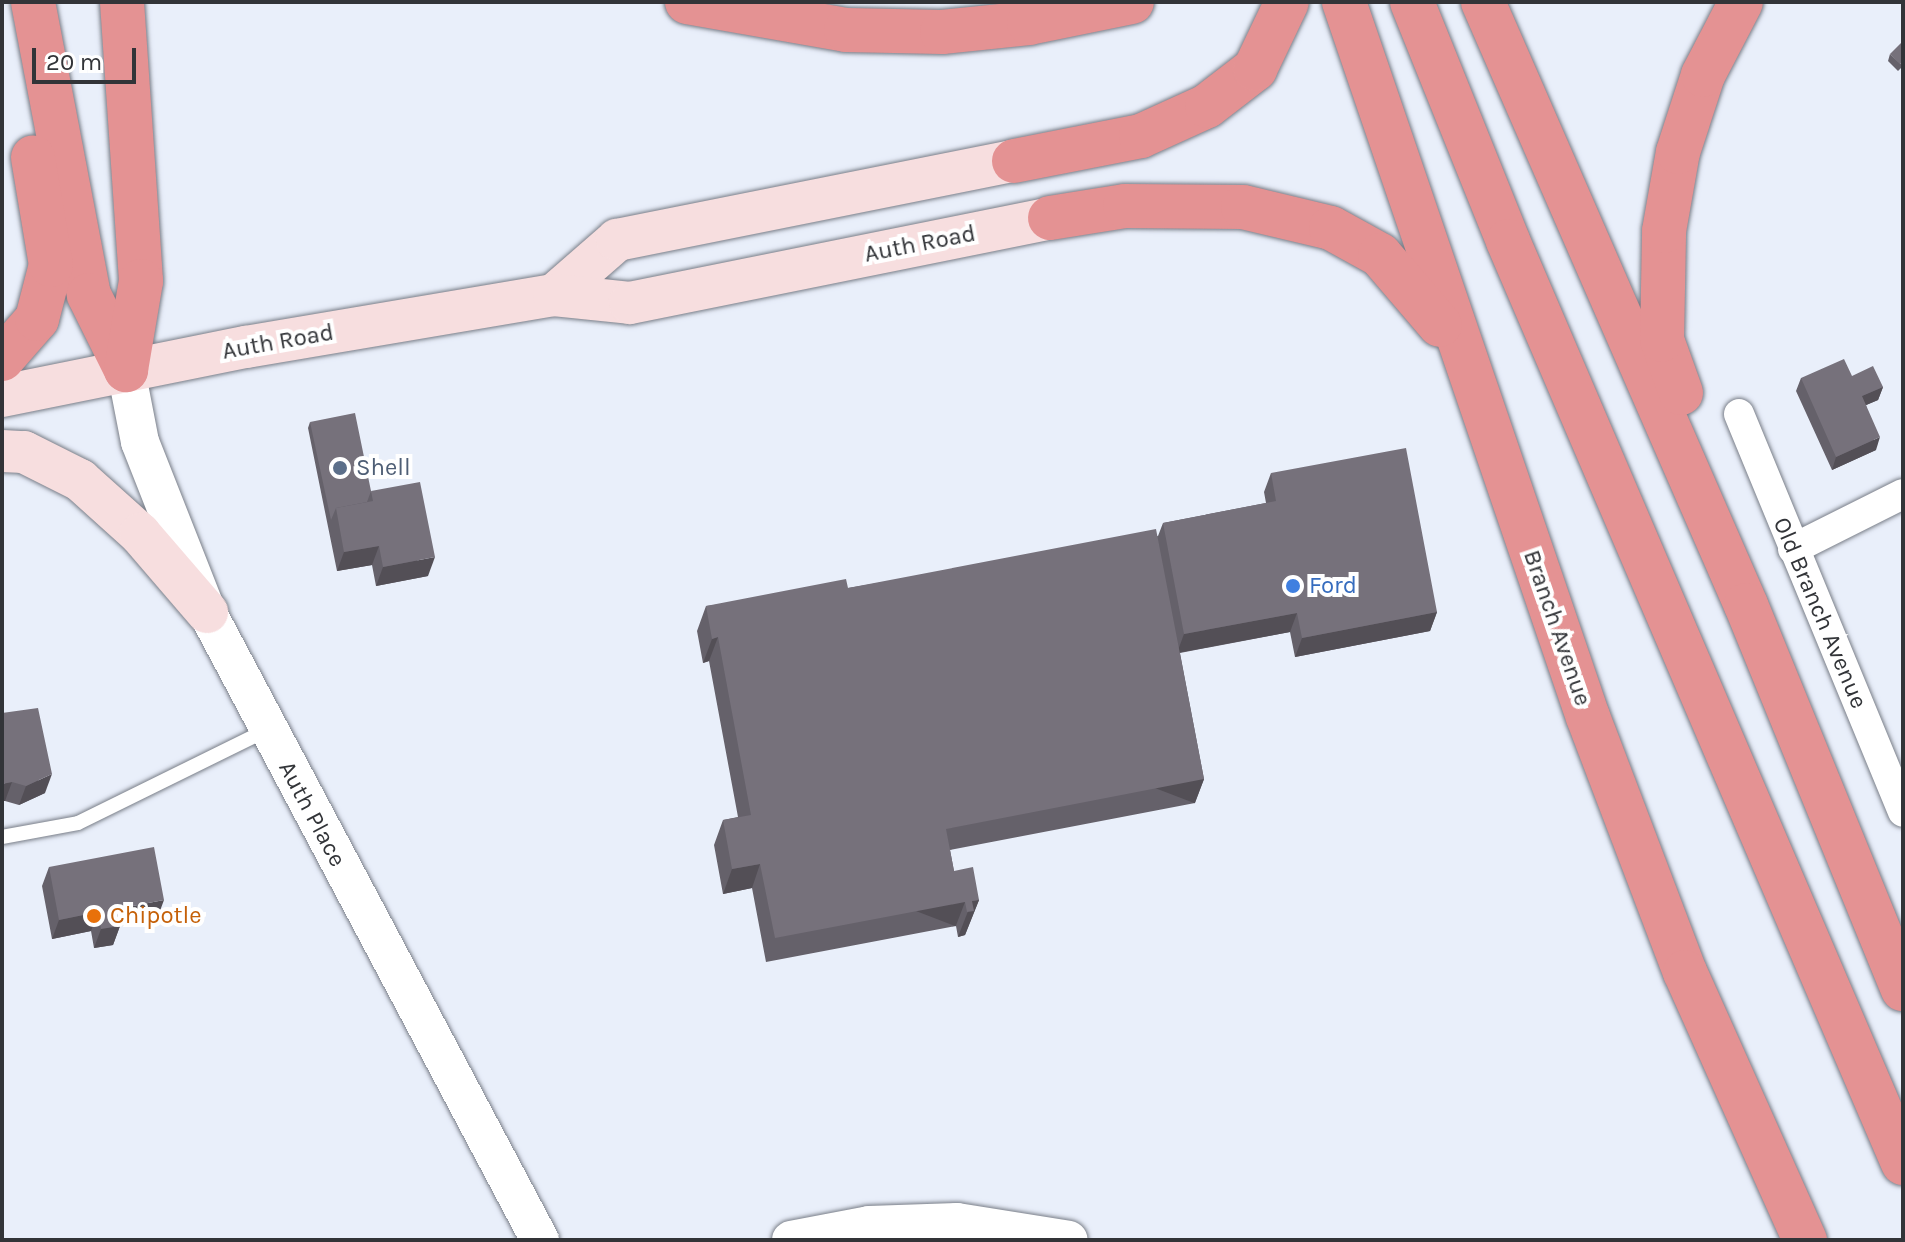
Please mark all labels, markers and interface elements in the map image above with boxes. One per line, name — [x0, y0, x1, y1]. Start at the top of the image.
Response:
scale bar — [36, 32, 140, 82]
text: 20 m — [46, 48, 102, 76]
street label: Auth Road — [862, 219, 978, 269]
street label: Auth Road — [220, 318, 336, 366]
place label: Shell — [356, 454, 411, 482]
marker: Shell — [331, 459, 349, 477]
street label: Old Branch Avenue — [1767, 513, 1873, 713]
street label: Branch Avenue — [1517, 546, 1597, 710]
place label: Ford — [1309, 572, 1357, 600]
marker: Ford — [1284, 577, 1302, 595]
street label: Auth Place — [272, 756, 352, 872]
place label: Chipotle — [110, 902, 202, 930]
marker: Chipotle — [85, 907, 103, 925]

